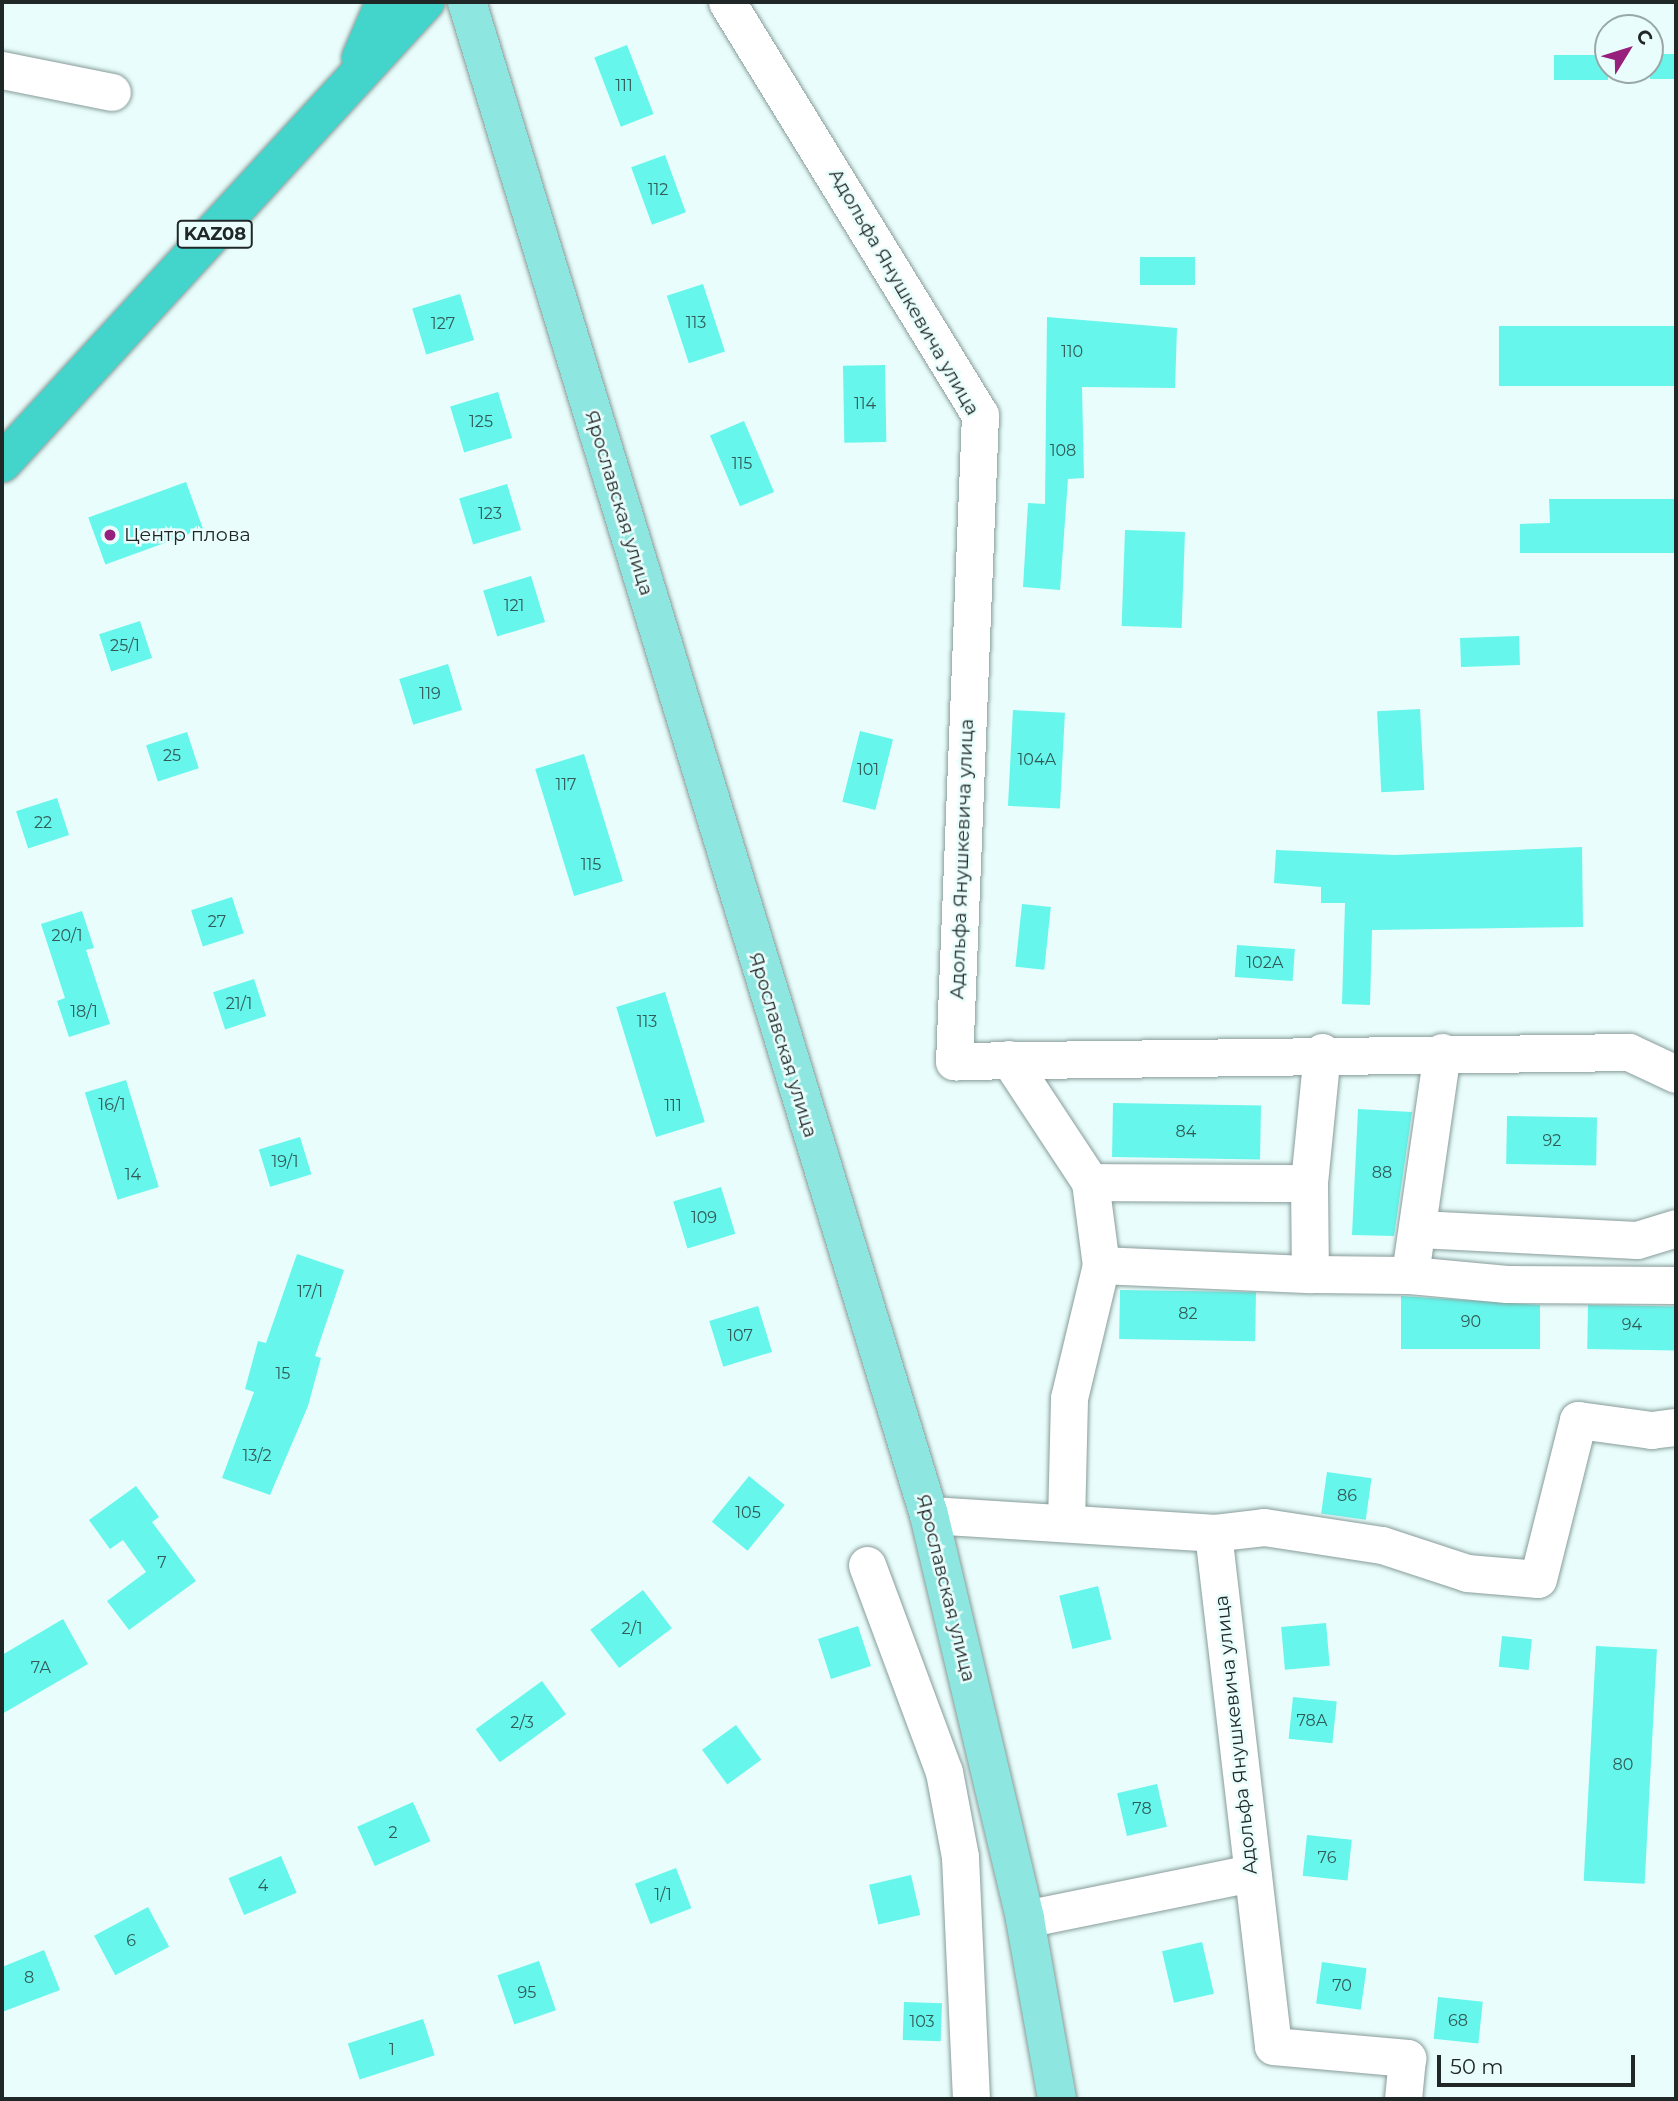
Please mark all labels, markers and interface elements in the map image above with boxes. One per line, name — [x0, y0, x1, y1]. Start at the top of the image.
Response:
north arrow — [1594, 14, 1664, 84]
text: С — [1631, 24, 1658, 50]
house number: 111 — [615, 76, 633, 96]
street label: Адольфа Янушкевича улица — [824, 165, 984, 419]
house number: 112 — [648, 180, 668, 200]
road number: KAZ08 — [176, 220, 254, 248]
house number: 113 — [686, 313, 706, 333]
house number: 127 — [431, 314, 455, 334]
house number: 110 — [1061, 342, 1083, 362]
house number: 114 — [854, 394, 876, 414]
street label: Ярославская улица — [580, 408, 658, 598]
house number: 125 — [469, 412, 493, 432]
house number: 108 — [1050, 441, 1076, 461]
house number: 115 — [732, 454, 752, 474]
house number: 123 — [478, 504, 502, 524]
place label: Центр плова — [124, 524, 251, 546]
marker: Центр плова — [102, 527, 118, 543]
house number: 121 — [504, 596, 524, 616]
house number: 25/1 — [110, 636, 140, 656]
house number: 119 — [419, 684, 441, 704]
street label: Адольфа Янушкевича улица — [946, 718, 978, 1000]
house number: 25 — [163, 746, 181, 766]
house number: 104А — [1018, 750, 1056, 770]
house number: 101 — [857, 760, 879, 780]
house number: 117 — [556, 775, 576, 795]
house number: 22 — [34, 813, 52, 833]
house number: 115 — [581, 855, 601, 875]
house number: 27 — [208, 912, 226, 932]
house number: 20/1 — [52, 926, 82, 946]
street label: Ярославская улица — [744, 950, 822, 1140]
house number: 102А — [1246, 953, 1284, 973]
house number: 21/1 — [226, 994, 252, 1014]
house number: 18/1 — [70, 1002, 98, 1022]
house number: 113 — [637, 1012, 657, 1032]
house number: 16/1 — [98, 1095, 126, 1115]
house number: 111 — [664, 1096, 682, 1116]
house number: 84 — [1176, 1122, 1196, 1142]
house number: 92 — [1543, 1131, 1561, 1151]
house number: 19/1 — [272, 1152, 298, 1172]
house number: 88 — [1372, 1163, 1392, 1183]
house number: 14 — [125, 1165, 141, 1185]
house number: 109 — [691, 1208, 717, 1228]
house number: 17/1 — [297, 1282, 323, 1302]
house number: 82 — [1178, 1304, 1198, 1324]
house number: 90 — [1461, 1312, 1481, 1332]
house number: 94 — [1622, 1315, 1642, 1335]
house number: 107 — [727, 1326, 753, 1346]
house number: 15 — [276, 1364, 290, 1384]
house number: 13/2 — [242, 1446, 272, 1466]
house number: 86 — [1337, 1486, 1357, 1506]
street label: Ярославская улица — [912, 1492, 980, 1684]
house number: 105 — [735, 1503, 761, 1523]
house number: 7 — [157, 1553, 167, 1573]
street label: Адольфа Янушкевича улица — [1210, 1594, 1262, 1876]
house number: 2/1 — [622, 1619, 642, 1639]
house number: 7А — [31, 1658, 51, 1678]
house number: 78А — [1296, 1711, 1328, 1731]
house number: 2/3 — [510, 1713, 534, 1733]
house number: 80 — [1613, 1755, 1633, 1775]
house number: 78 — [1132, 1799, 1152, 1819]
house number: 2 — [388, 1823, 398, 1843]
house number: 76 — [1318, 1848, 1336, 1868]
house number: 4 — [258, 1876, 268, 1896]
house number: 1/1 — [654, 1885, 672, 1905]
house number: 6 — [126, 1931, 136, 1951]
house number: 8 — [24, 1968, 34, 1988]
house number: 70 — [1332, 1976, 1352, 1996]
house number: 95 — [518, 1983, 536, 2003]
house number: 68 — [1448, 2011, 1468, 2031]
house number: 103 — [909, 2012, 935, 2032]
house number: 1 — [389, 2040, 395, 2060]
scale bar — [1440, 2042, 1638, 2086]
text: 50 m — [1450, 2054, 1504, 2079]

